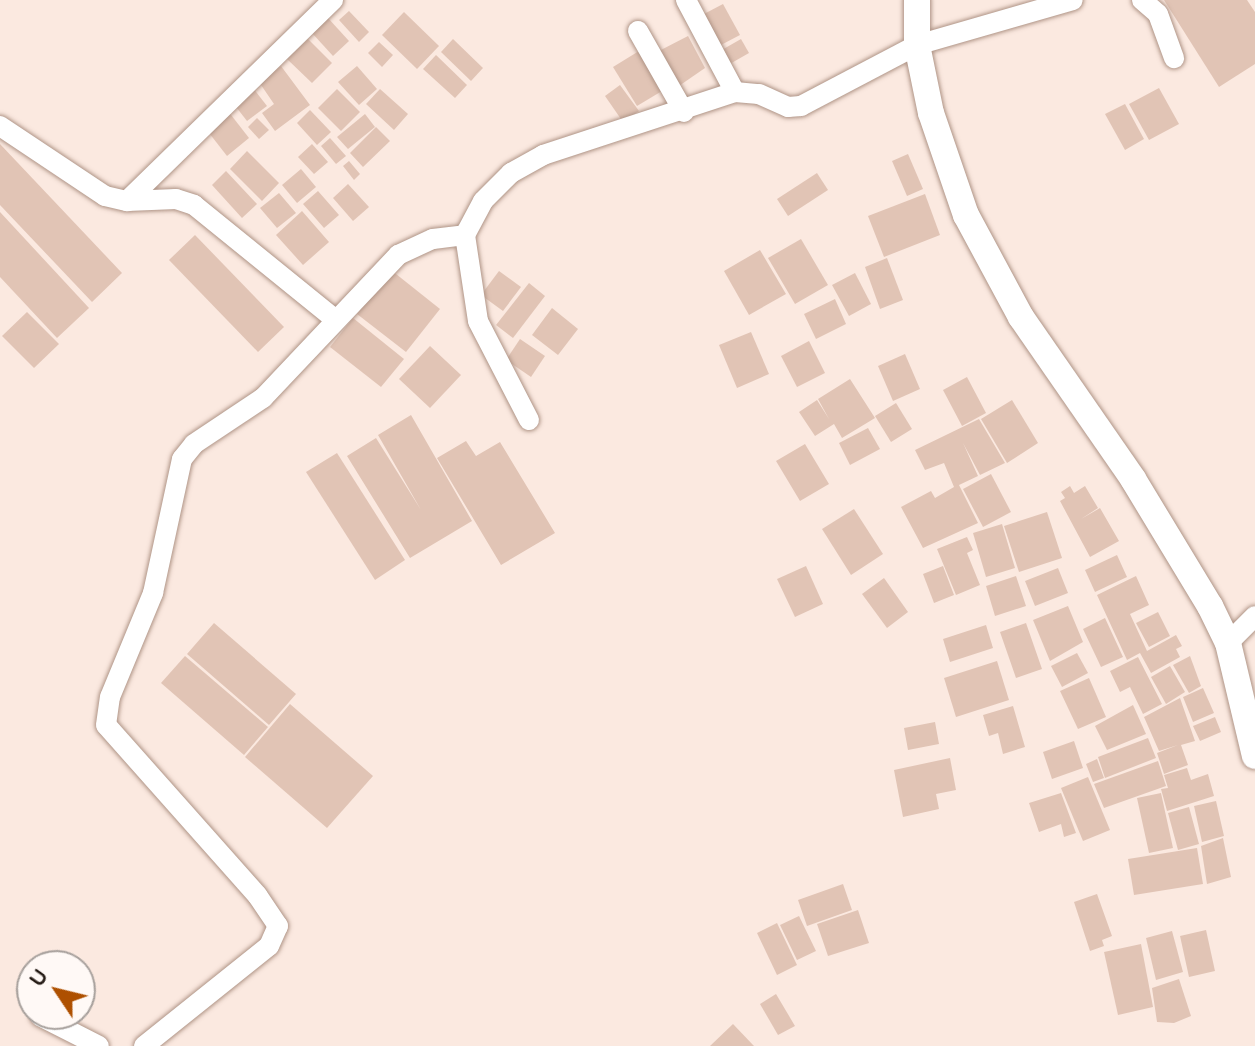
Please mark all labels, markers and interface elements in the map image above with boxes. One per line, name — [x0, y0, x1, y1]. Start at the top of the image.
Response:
north arrow — [16, 950, 96, 1030]
text: U — [22, 963, 54, 992]

